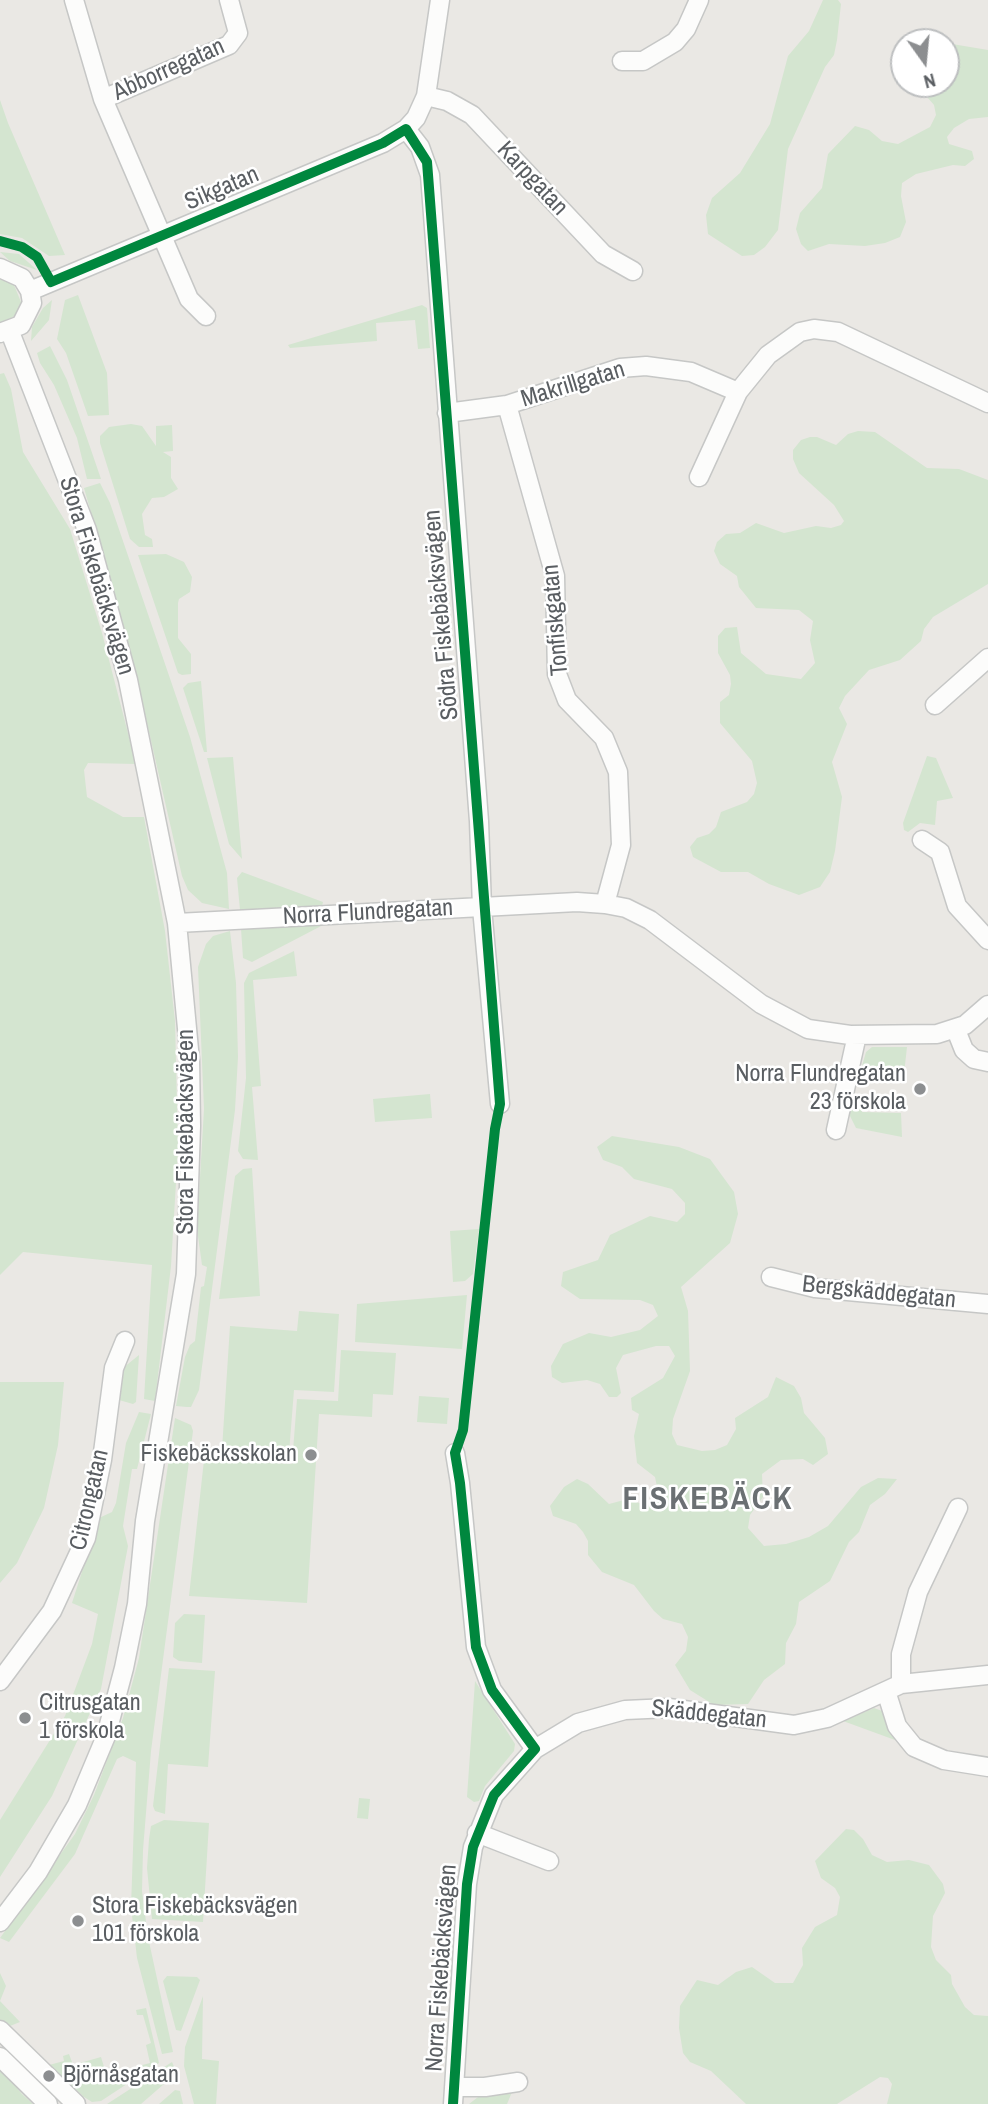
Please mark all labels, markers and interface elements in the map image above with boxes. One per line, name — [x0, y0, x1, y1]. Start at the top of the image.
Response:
north arrow — [890, 28, 960, 98]
street label: Abborregatan — [109, 33, 229, 107]
text: N — [921, 67, 939, 95]
street label: Karpgatan — [491, 136, 573, 222]
street label: Sikgatan — [181, 161, 263, 217]
street label: Makrillgatan — [518, 356, 628, 414]
street label: Stora Fiskebäcksvägen — [52, 473, 140, 679]
street label: Södra Fiskebäcksvägen — [418, 509, 466, 721]
street label: Tonfiskgatan — [537, 563, 575, 677]
street label: Norra Flundregatan — [282, 894, 454, 932]
street label: Stora Fiskebäcksvägen — [173, 1029, 201, 1235]
place label: Norra Flundregatan 23 förskola — [735, 1061, 906, 1117]
marker: Norra Flundregatan 23 förskola — [912, 1081, 928, 1097]
street label: Bergskäddegatan — [801, 1271, 957, 1315]
place label: Fiskebäcksskolan — [141, 1441, 297, 1469]
street label: Citrongatan — [64, 1447, 116, 1553]
marker: Fiskebäcksskolan — [303, 1447, 319, 1463]
district label: FISKEBÄCK — [624, 1481, 792, 1519]
place label: Citrusgatan 1 förskola — [39, 1690, 141, 1746]
street label: Skäddegatan — [650, 1695, 768, 1735]
marker: Citrusgatan 1 förskola — [17, 1710, 33, 1726]
street label: Norra Fiskebäcksvägen — [420, 1863, 464, 2073]
place label: Stora Fiskebäcksvägen 101 förskola — [92, 1893, 298, 1949]
marker: Stora Fiskebäcksvägen 101 förskola — [70, 1913, 86, 1929]
place label: Björnåsgatan — [63, 2062, 179, 2090]
marker: Björnåsgatan — [41, 2068, 57, 2084]

